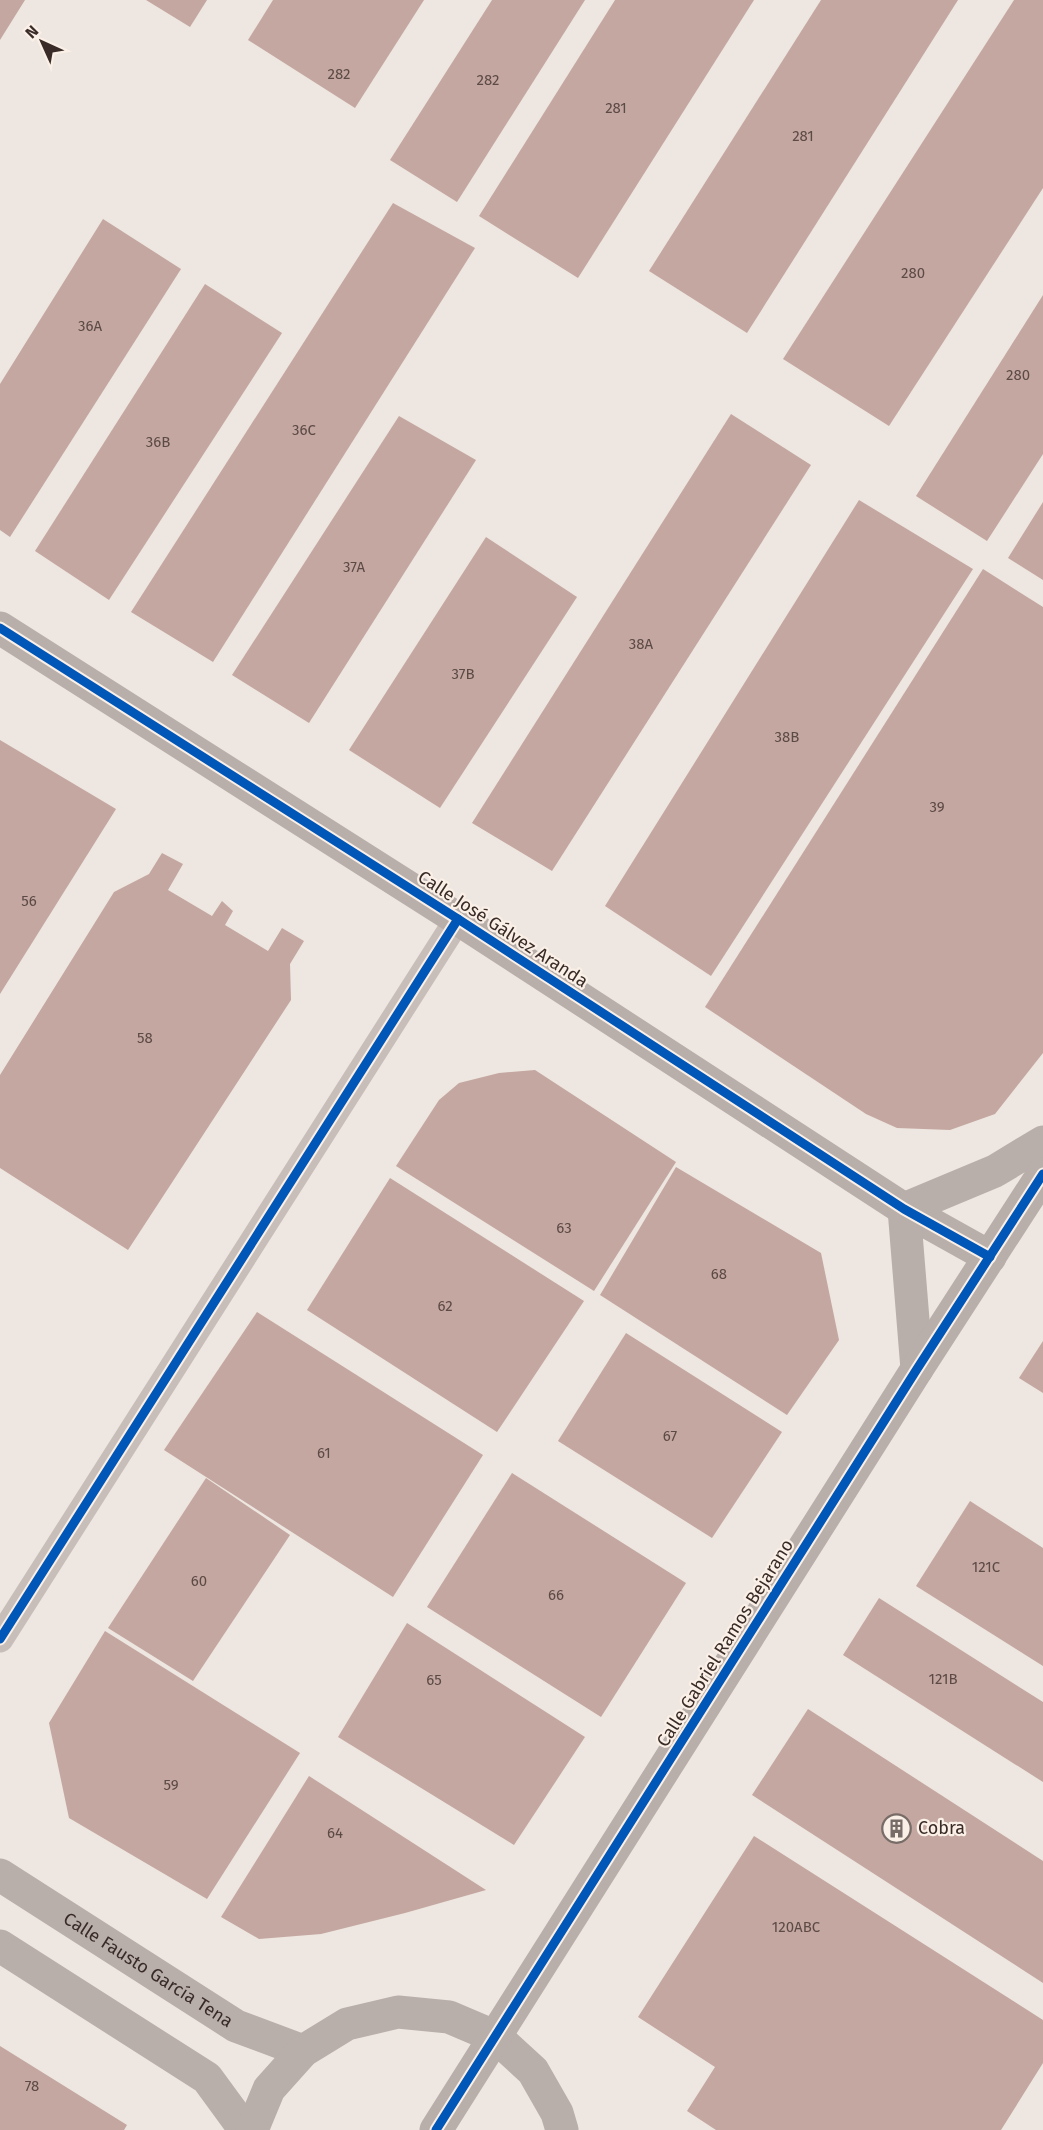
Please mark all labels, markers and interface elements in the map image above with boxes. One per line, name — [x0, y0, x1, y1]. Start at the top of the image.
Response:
north arrow — [12, 12, 72, 72]
text: N — [21, 21, 42, 42]
house number: 282 — [328, 65, 350, 83]
house number: 282 — [477, 71, 499, 89]
house number: 281 — [605, 99, 627, 117]
house number: 281 — [792, 127, 814, 145]
house number: 280 — [901, 264, 925, 282]
house number: 36A — [78, 317, 102, 335]
house number: 280 — [1006, 366, 1030, 384]
house number: 36C — [292, 421, 317, 439]
house number: 36B — [146, 433, 170, 451]
house number: 37A — [343, 558, 366, 576]
house number: 38A — [629, 635, 654, 653]
house number: 37B — [451, 665, 475, 683]
house number: 38B — [775, 728, 799, 746]
house number: 39 — [929, 798, 945, 816]
street label: Calle José Gálvez Aranda — [414, 866, 592, 992]
house number: 56 — [21, 892, 37, 910]
house number: 58 — [137, 1029, 153, 1047]
house number: 63 — [556, 1219, 572, 1237]
house number: 68 — [711, 1265, 727, 1283]
house number: 62 — [437, 1297, 453, 1315]
house number: 67 — [663, 1427, 677, 1445]
house number: 61 — [317, 1444, 331, 1462]
street label: Calle Gabriel Ramos Bejarano — [652, 1535, 798, 1751]
house number: 121C — [972, 1558, 1001, 1576]
house number: 60 — [191, 1572, 207, 1590]
house number: 66 — [548, 1586, 564, 1604]
house number: 121B — [928, 1670, 958, 1688]
house number: 65 — [426, 1671, 442, 1689]
house number: 59 — [163, 1776, 179, 1794]
building icon: Cobra — [881, 1812, 913, 1844]
place label: Cobra — [918, 1817, 965, 1839]
house number: 64 — [327, 1824, 343, 1842]
street label: Calle Fausto García Tena — [59, 1908, 237, 2032]
house number: 120ABC — [772, 1918, 821, 1936]
house number: 78 — [25, 2077, 39, 2095]

